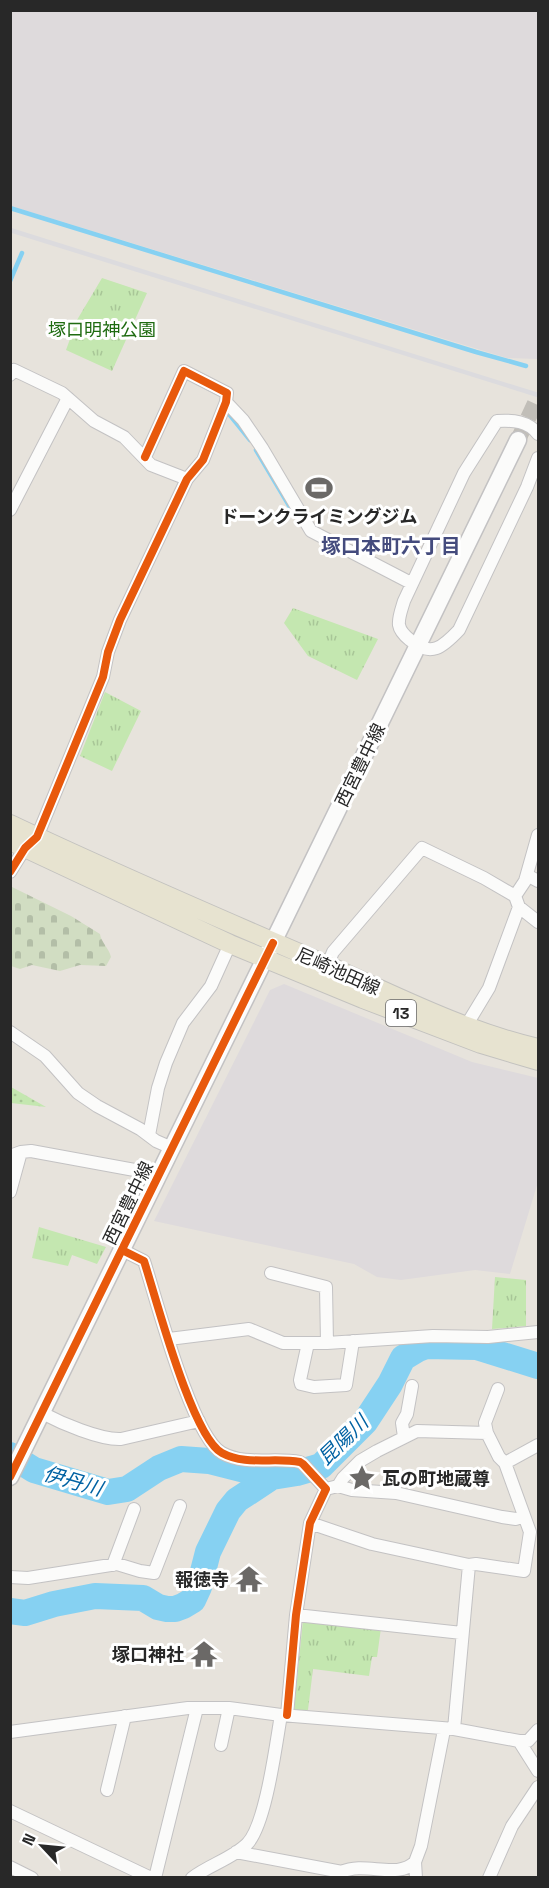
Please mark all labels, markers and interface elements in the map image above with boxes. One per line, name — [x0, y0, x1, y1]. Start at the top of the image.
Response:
park label: 塚口明神公園 — [48, 318, 156, 341]
sports icon: ドーンクライミングジム — [304, 473, 334, 503]
place label: ドーンクライミングジム — [220, 505, 418, 528]
district label: 塚口本町六丁目 — [321, 533, 461, 559]
street label: 西宮豊中線 — [330, 720, 390, 810]
street label: 尼崎池田線 — [292, 942, 384, 1000]
road number: 13 — [386, 1000, 416, 1026]
street label: 西宮豊中線 — [98, 1158, 158, 1248]
water label: 昆陽川 — [312, 1408, 375, 1470]
water label: 伊丹川 — [41, 1460, 107, 1502]
place icon: 瓦の町地蔵尊 — [347, 1463, 377, 1493]
place label: 瓦の町地蔵尊 — [382, 1467, 490, 1490]
temple icon: 報徳寺 — [234, 1564, 264, 1594]
place label: 報徳寺 — [175, 1568, 229, 1591]
temple icon: 塚口神社 — [189, 1639, 219, 1669]
place label: 塚口神社 — [112, 1643, 184, 1666]
north arrow — [12, 1816, 72, 1876]
text: N — [17, 1830, 41, 1849]

